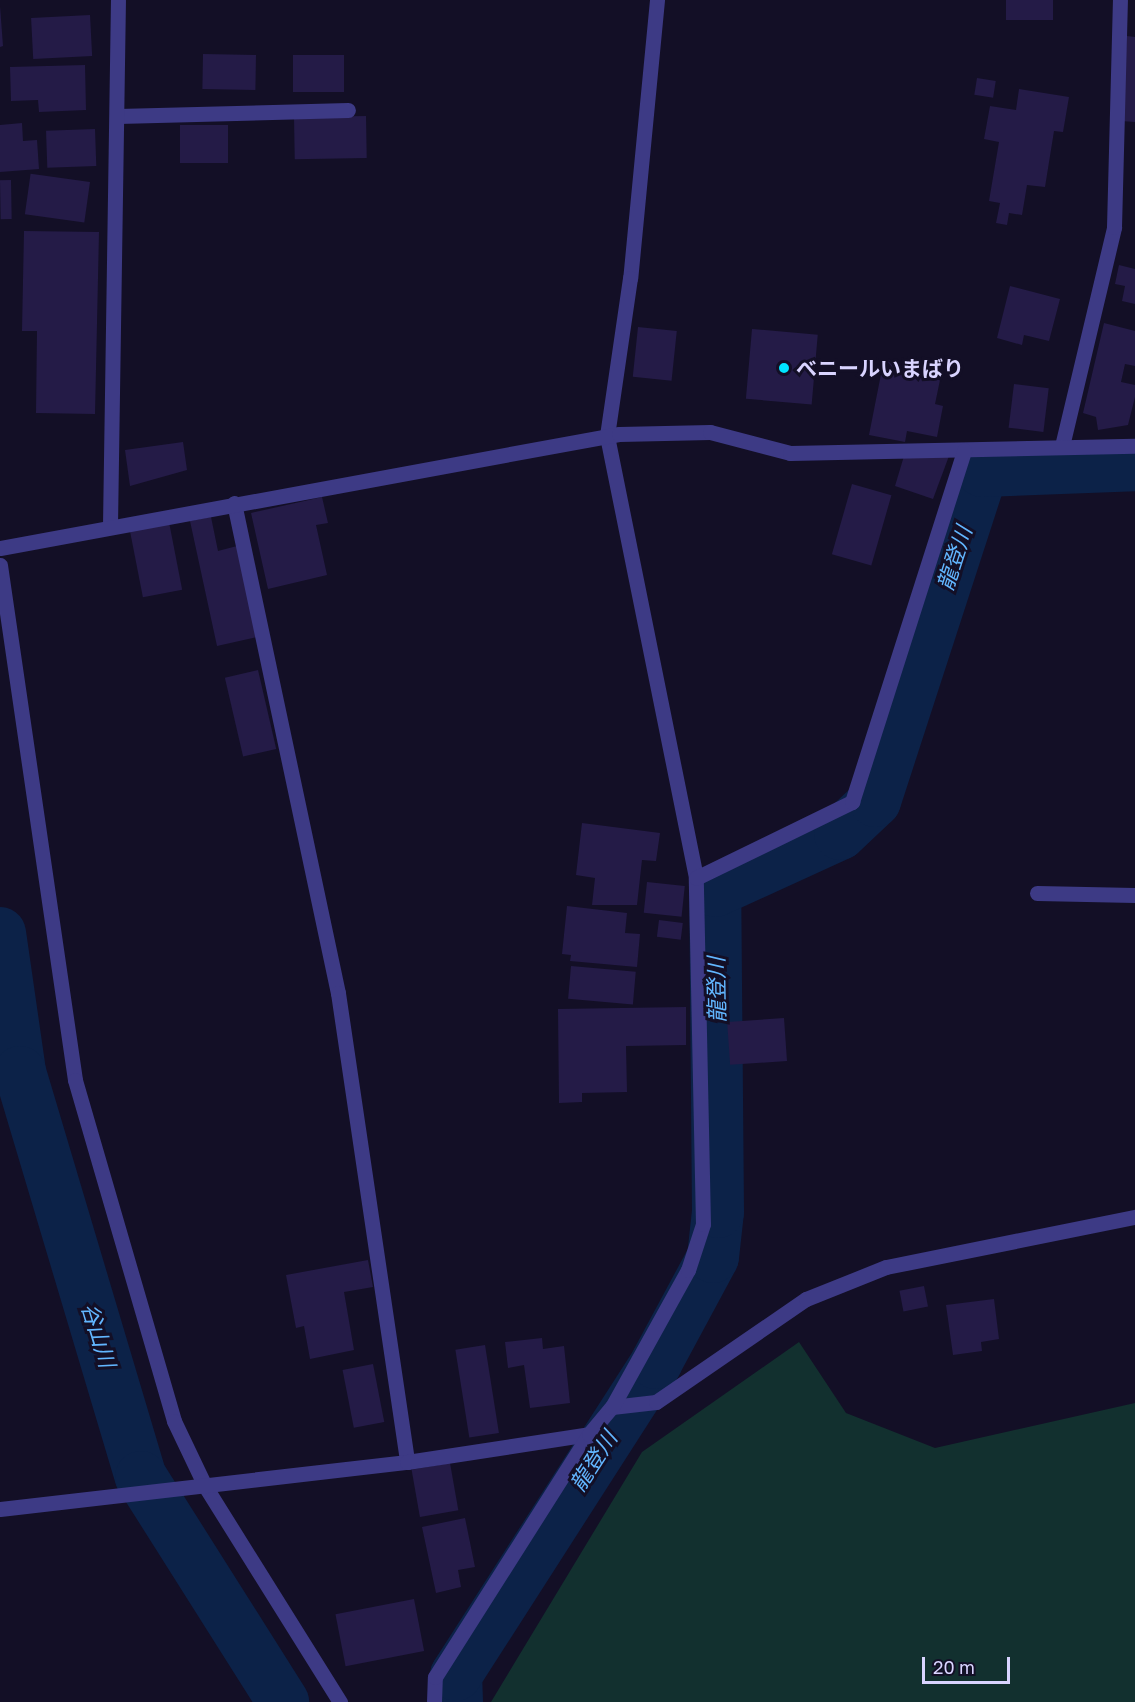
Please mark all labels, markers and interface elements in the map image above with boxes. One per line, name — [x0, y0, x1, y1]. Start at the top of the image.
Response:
place label: べニールいまばり — [796, 355, 964, 381]
marker: べニールいまばり — [777, 361, 791, 375]
water label: 龍登川 — [931, 523, 977, 593]
water label: 龍登川 — [702, 957, 730, 1023]
water label: 谷山川 — [77, 1300, 121, 1370]
water label: 龍登川 — [564, 1426, 622, 1496]
scale bar — [925, 1645, 1014, 1683]
text: 20 m — [933, 1656, 975, 1678]

